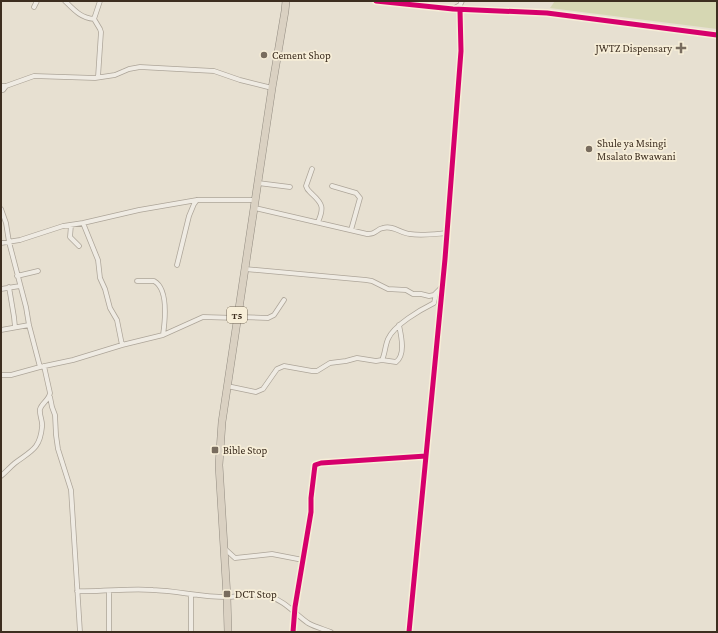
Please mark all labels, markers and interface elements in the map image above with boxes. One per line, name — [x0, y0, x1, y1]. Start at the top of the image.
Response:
place label: JWTZ Dispensary — [594, 42, 673, 55]
marker: JWTZ Dispensary — [675, 42, 687, 54]
place label: Cement Shop — [272, 49, 331, 62]
marker: Cement Shop — [259, 50, 269, 60]
place label: Shule ya Msingi Msalato Bwawani — [597, 137, 676, 162]
marker: Shule ya Msingi Msalato Bwawani — [584, 144, 594, 154]
road number: T5 — [227, 307, 247, 323]
place label: Bible Stop — [223, 444, 268, 457]
marker: Bible Stop — [210, 445, 220, 455]
place label: DCT Stop — [235, 588, 277, 601]
marker: DCT Stop — [222, 589, 232, 599]

